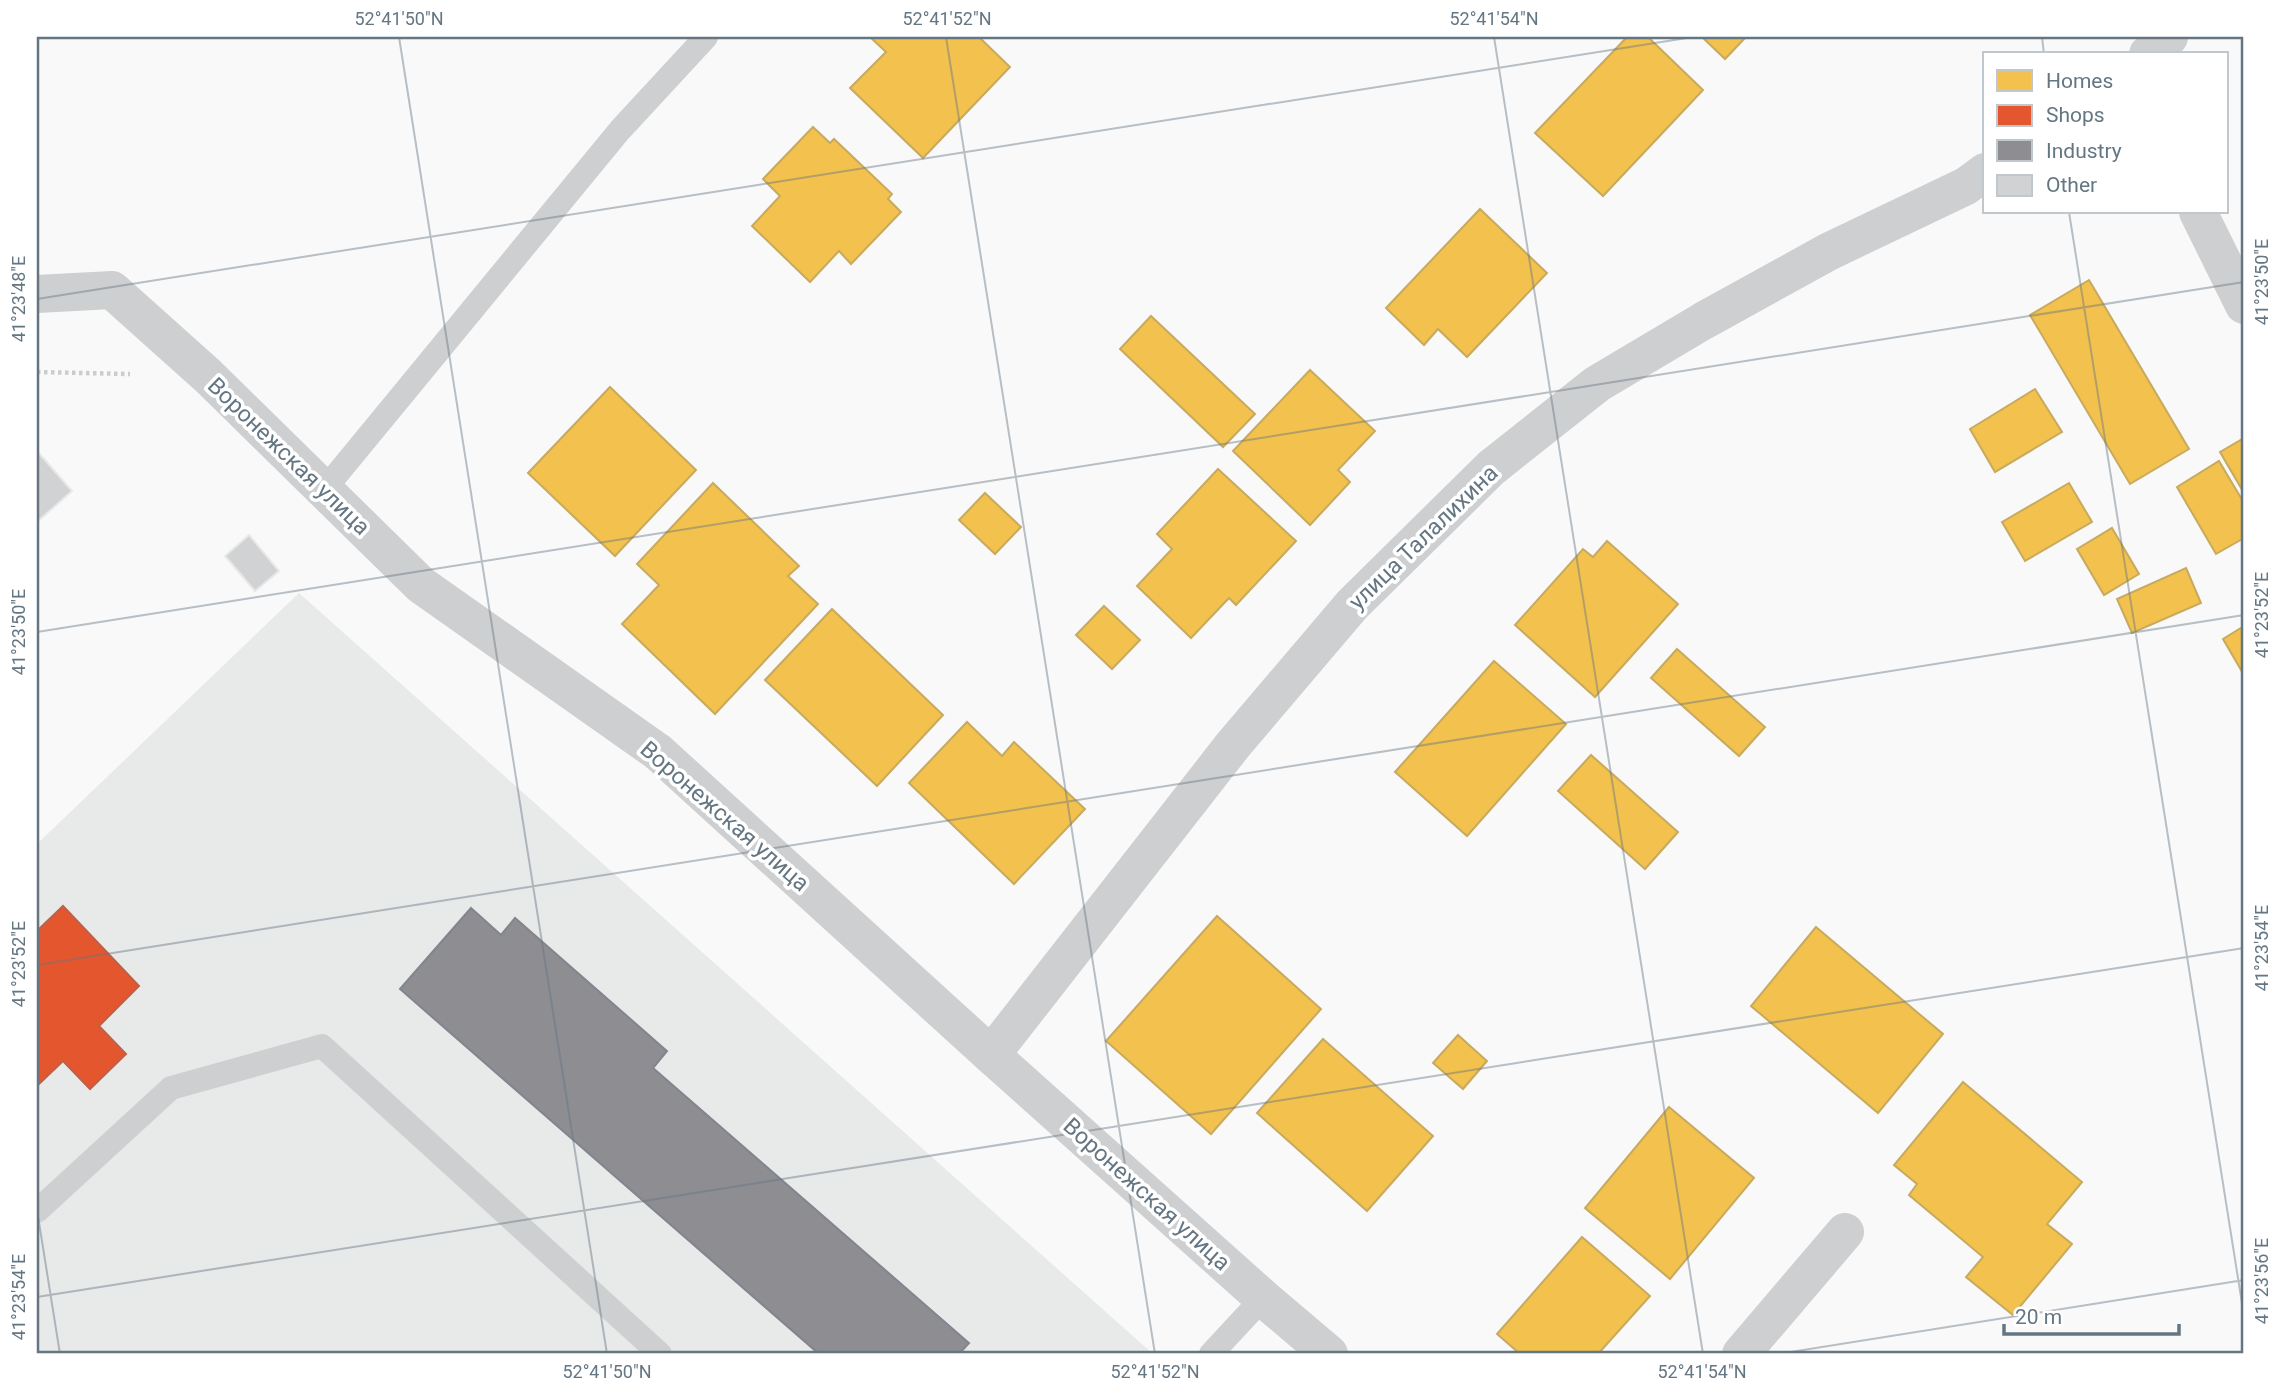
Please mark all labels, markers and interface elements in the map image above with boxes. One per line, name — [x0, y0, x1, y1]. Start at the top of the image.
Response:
text: 52°41'50"N — [354, 8, 444, 29]
text: 52°41'52"N — [902, 8, 992, 29]
text: 52°41'54"N — [1449, 8, 1539, 29]
legend — [1983, 52, 2228, 214]
text: Homes — [2046, 69, 2113, 93]
text: Shops — [2046, 103, 2105, 127]
text: Industry — [2046, 139, 2122, 163]
text: Other — [2046, 173, 2097, 197]
text: 41°23'50"E — [2251, 239, 2272, 325]
text: 41°23'48"E — [8, 256, 29, 342]
street label: Воронежская улица — [202, 372, 375, 541]
street label: улица Талалихина — [1343, 460, 1503, 615]
text: 41°23'52"E — [2251, 572, 2272, 658]
text: 41°23'50"E — [8, 589, 29, 675]
street label: Воронежская улица — [635, 736, 815, 897]
text: 41°23'54"E — [2251, 905, 2272, 991]
text: 41°23'52"E — [8, 921, 29, 1007]
street label: Воронежская улица — [1058, 1112, 1236, 1276]
text: 41°23'56"E — [2251, 1238, 2272, 1324]
text: 41°23'54"E — [8, 1254, 29, 1340]
scale bar — [2004, 1293, 2180, 1337]
text: 20 m — [2015, 1305, 2062, 1329]
text: 52°41'50"N — [562, 1361, 652, 1382]
text: 52°41'52"N — [1110, 1361, 1200, 1382]
text: 52°41'54"N — [1657, 1361, 1747, 1382]

